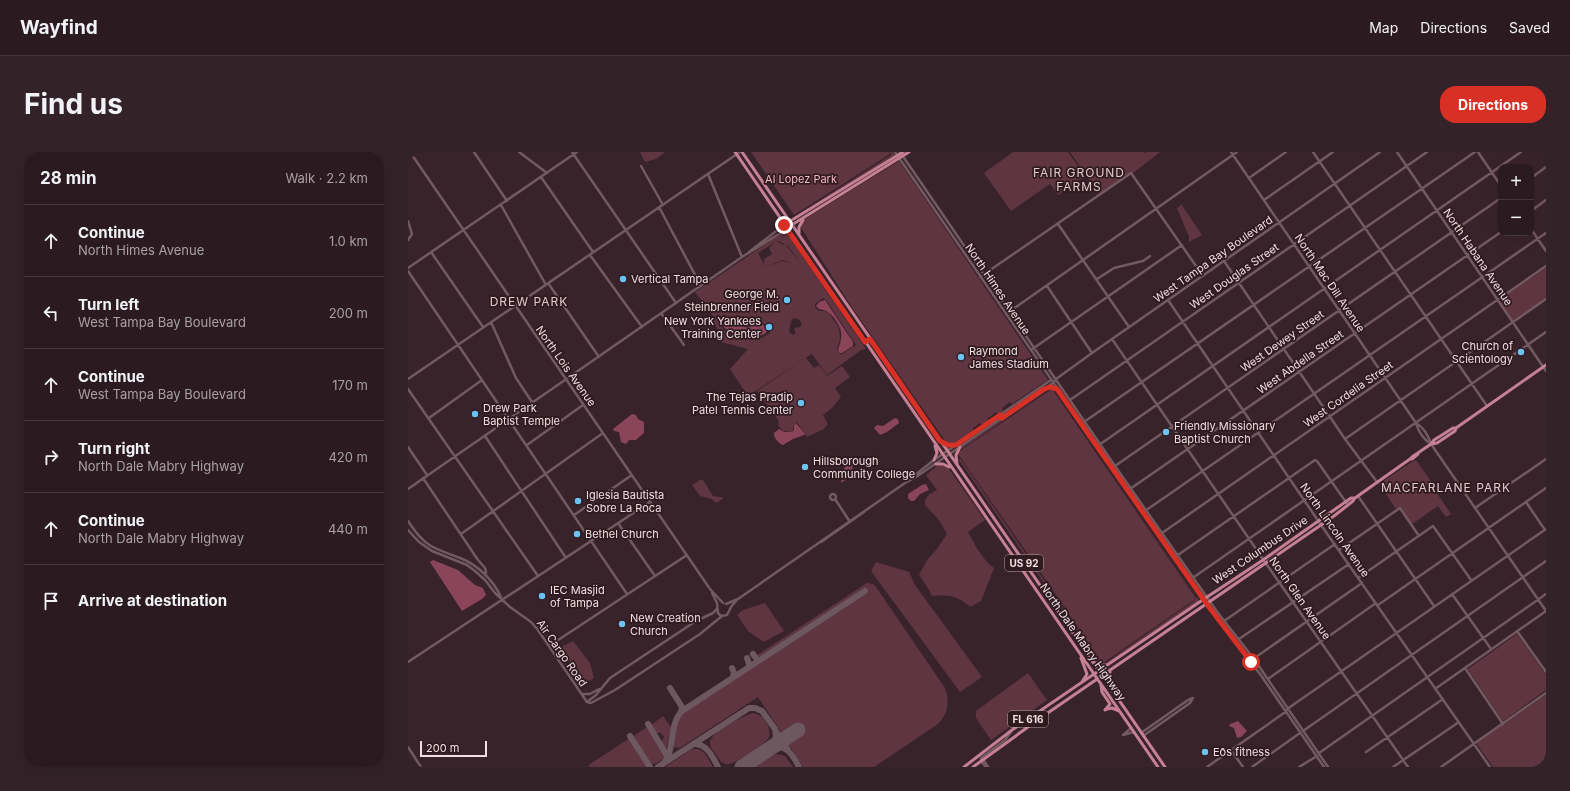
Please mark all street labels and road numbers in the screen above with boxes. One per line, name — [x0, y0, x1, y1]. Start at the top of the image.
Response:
street label: North Habana Avenue — [1440, 206, 1516, 308]
street label: West Tampa Bay Boulevard — [1151, 213, 1275, 305]
street label: North Mac Dill Avenue — [1292, 231, 1368, 335]
street label: West Douglas Street — [1187, 240, 1282, 312]
street label: North Himes Avenue — [962, 241, 1034, 337]
street label: West Dewey Street — [1238, 307, 1327, 375]
street label: North Lois Avenue — [533, 323, 599, 409]
street label: West Abdella Street — [1254, 327, 1346, 397]
street label: West Cordelia Street — [1300, 357, 1396, 430]
street label: North Lincoln Avenue — [1297, 480, 1373, 580]
street label: West Columbus Drive — [1210, 513, 1310, 587]
street label: North Glen Avenue — [1266, 554, 1334, 642]
road number: US 92 — [1005, 555, 1043, 571]
street label: North Dale Mabry Highway — [1037, 580, 1129, 704]
street label: Air Cargo Road — [534, 617, 590, 689]
road number: FL 616 — [1008, 711, 1048, 727]

